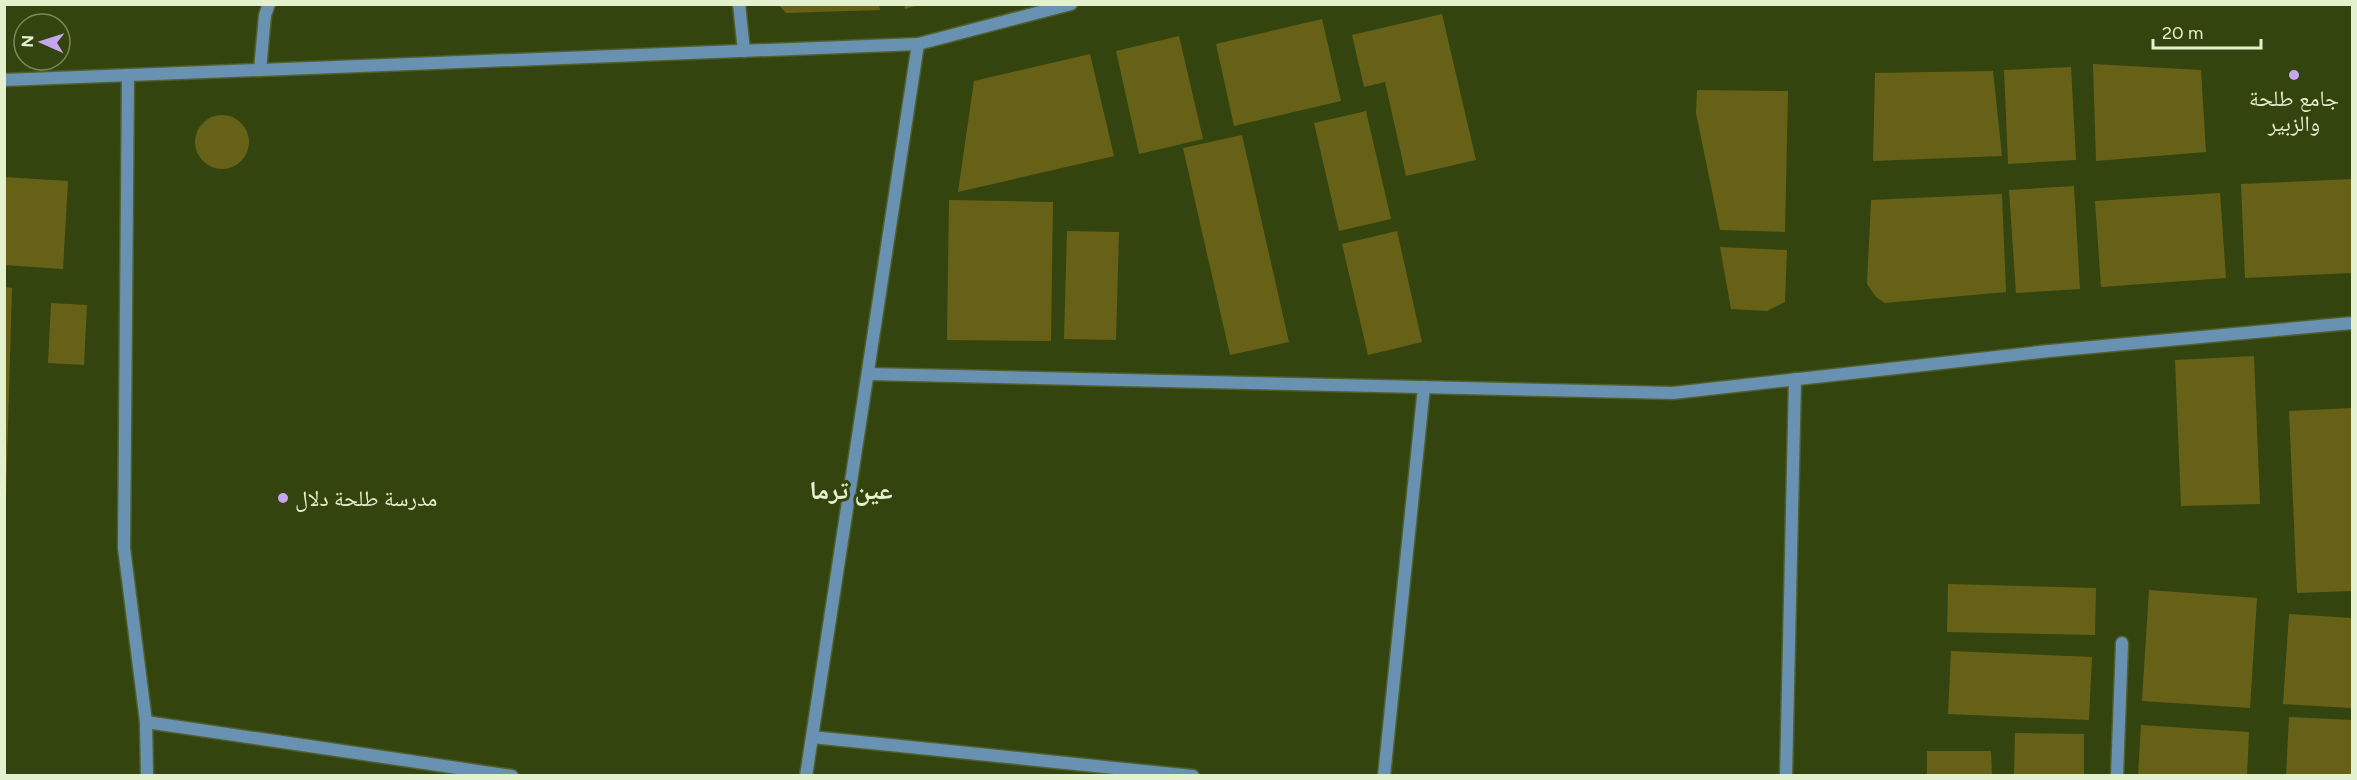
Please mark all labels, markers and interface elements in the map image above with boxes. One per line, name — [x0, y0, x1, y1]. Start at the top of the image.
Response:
north arrow — [12, 12, 72, 72]
scale bar — [2153, 12, 2261, 50]
text: 20 m — [2162, 22, 2203, 44]
text: N — [18, 35, 37, 48]
marker: جامع طلحة والزبير — [2287, 68, 2301, 82]
place label: جامع طلحة والزبير — [2249, 85, 2339, 137]
district label: عين ترما — [809, 474, 893, 506]
place label: مدرسة طلحة دلال — [295, 485, 437, 512]
marker: مدرسة طلحة دلال — [276, 491, 290, 505]

